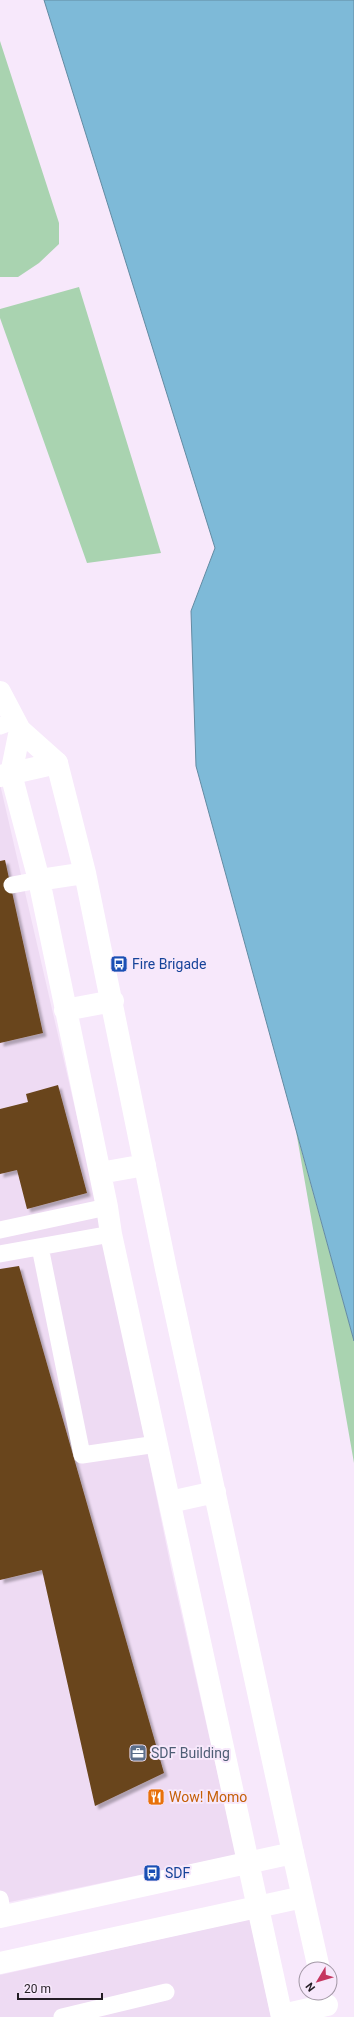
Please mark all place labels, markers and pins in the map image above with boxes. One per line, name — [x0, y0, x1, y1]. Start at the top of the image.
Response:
bus stop icon: Fire Brigade — [109, 954, 129, 974]
place label: Fire Brigade — [132, 956, 206, 972]
office icon: SDF Building — [128, 1743, 148, 1763]
place label: SDF Building — [151, 1745, 230, 1761]
restaurant icon: Wow! Momo — [146, 1787, 166, 1807]
place label: Wow! Momo — [169, 1789, 247, 1805]
bus stop icon: SDF — [142, 1863, 162, 1883]
place label: SDF — [165, 1865, 191, 1881]

